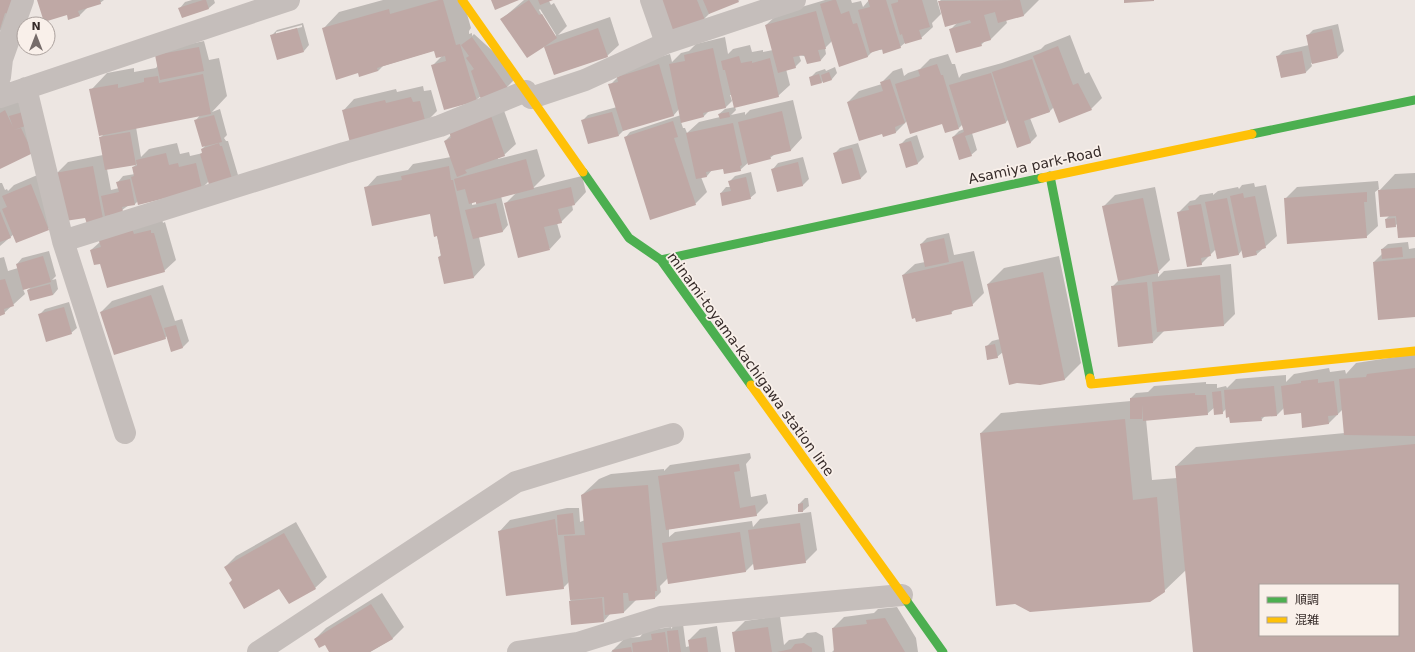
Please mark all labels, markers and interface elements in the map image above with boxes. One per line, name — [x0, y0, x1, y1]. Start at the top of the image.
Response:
north arrow — [16, 16, 56, 56]
text: N — [31, 20, 41, 33]
street label: Asamiya park-Road — [967, 143, 1103, 187]
street label: minami-toyama-kachigawa station line — [664, 249, 838, 479]
legend — [1259, 584, 1399, 636]
text: 順調 — [1295, 593, 1319, 607]
text: 混雑 — [1295, 613, 1319, 627]

